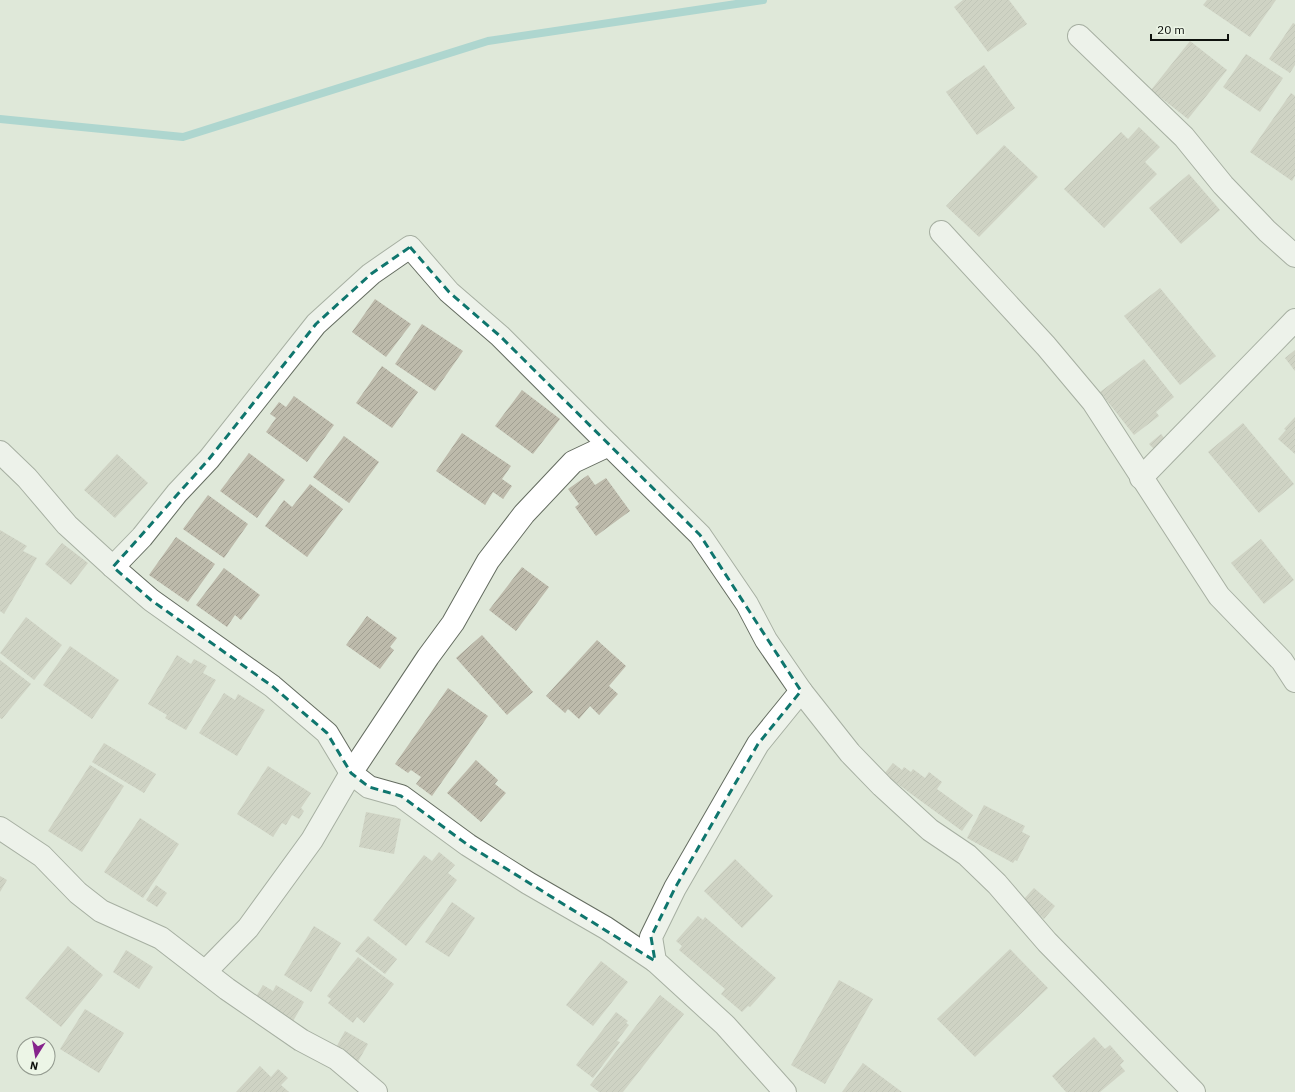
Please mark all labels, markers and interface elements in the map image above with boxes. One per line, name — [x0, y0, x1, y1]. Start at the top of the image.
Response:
scale bar — [1151, 16, 1228, 42]
text: 20 m — [1157, 22, 1185, 37]
north arrow — [16, 1036, 56, 1076]
text: N — [29, 1058, 39, 1073]

